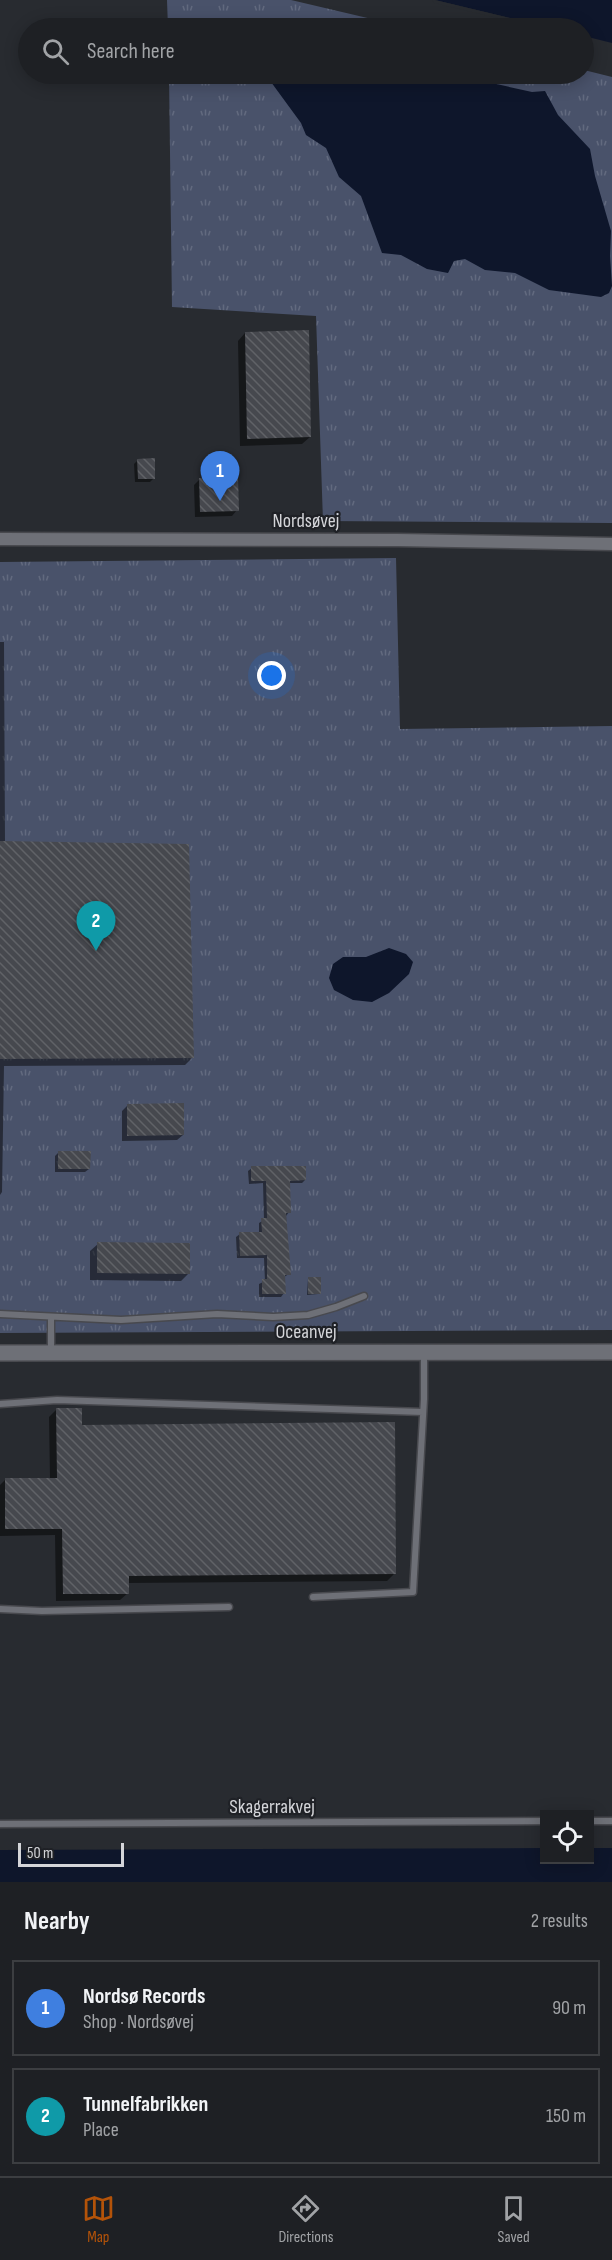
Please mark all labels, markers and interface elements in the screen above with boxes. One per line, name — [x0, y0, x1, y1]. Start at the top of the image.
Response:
search box — [18, 18, 594, 84]
icon: search — [39, 35, 72, 68]
text: Search here — [87, 38, 174, 65]
pin: 1 — [200, 452, 240, 501]
street label: Nordsøvej — [273, 509, 339, 533]
your location — [257, 661, 286, 690]
pin: 2 — [76, 902, 116, 951]
street label: Oceanvej — [275, 1320, 337, 1344]
street label: Skagerrakvej — [229, 1795, 315, 1819]
map controls — [540, 1810, 594, 1864]
button: locate — [540, 1810, 594, 1864]
scale bar — [18, 1840, 124, 1868]
text: 50 m — [27, 1844, 53, 1863]
text: Nearby — [24, 1906, 90, 1937]
text: 2 results — [531, 1909, 588, 1933]
text: Nordsø Records — [83, 1983, 205, 2010]
text: 1 — [42, 1996, 49, 2020]
text: 90 m — [552, 1996, 586, 2020]
text: Shop · Nordsøvej — [83, 2010, 194, 2034]
text: Tunnelfabrikken — [83, 2091, 208, 2118]
text: 2 — [41, 2104, 50, 2128]
text: 150 m — [546, 2104, 586, 2128]
text: Place — [83, 2118, 119, 2142]
tab: Map — [82, 2192, 115, 2247]
tab: Directions — [278, 2192, 334, 2247]
tab: Saved — [497, 2192, 530, 2247]

